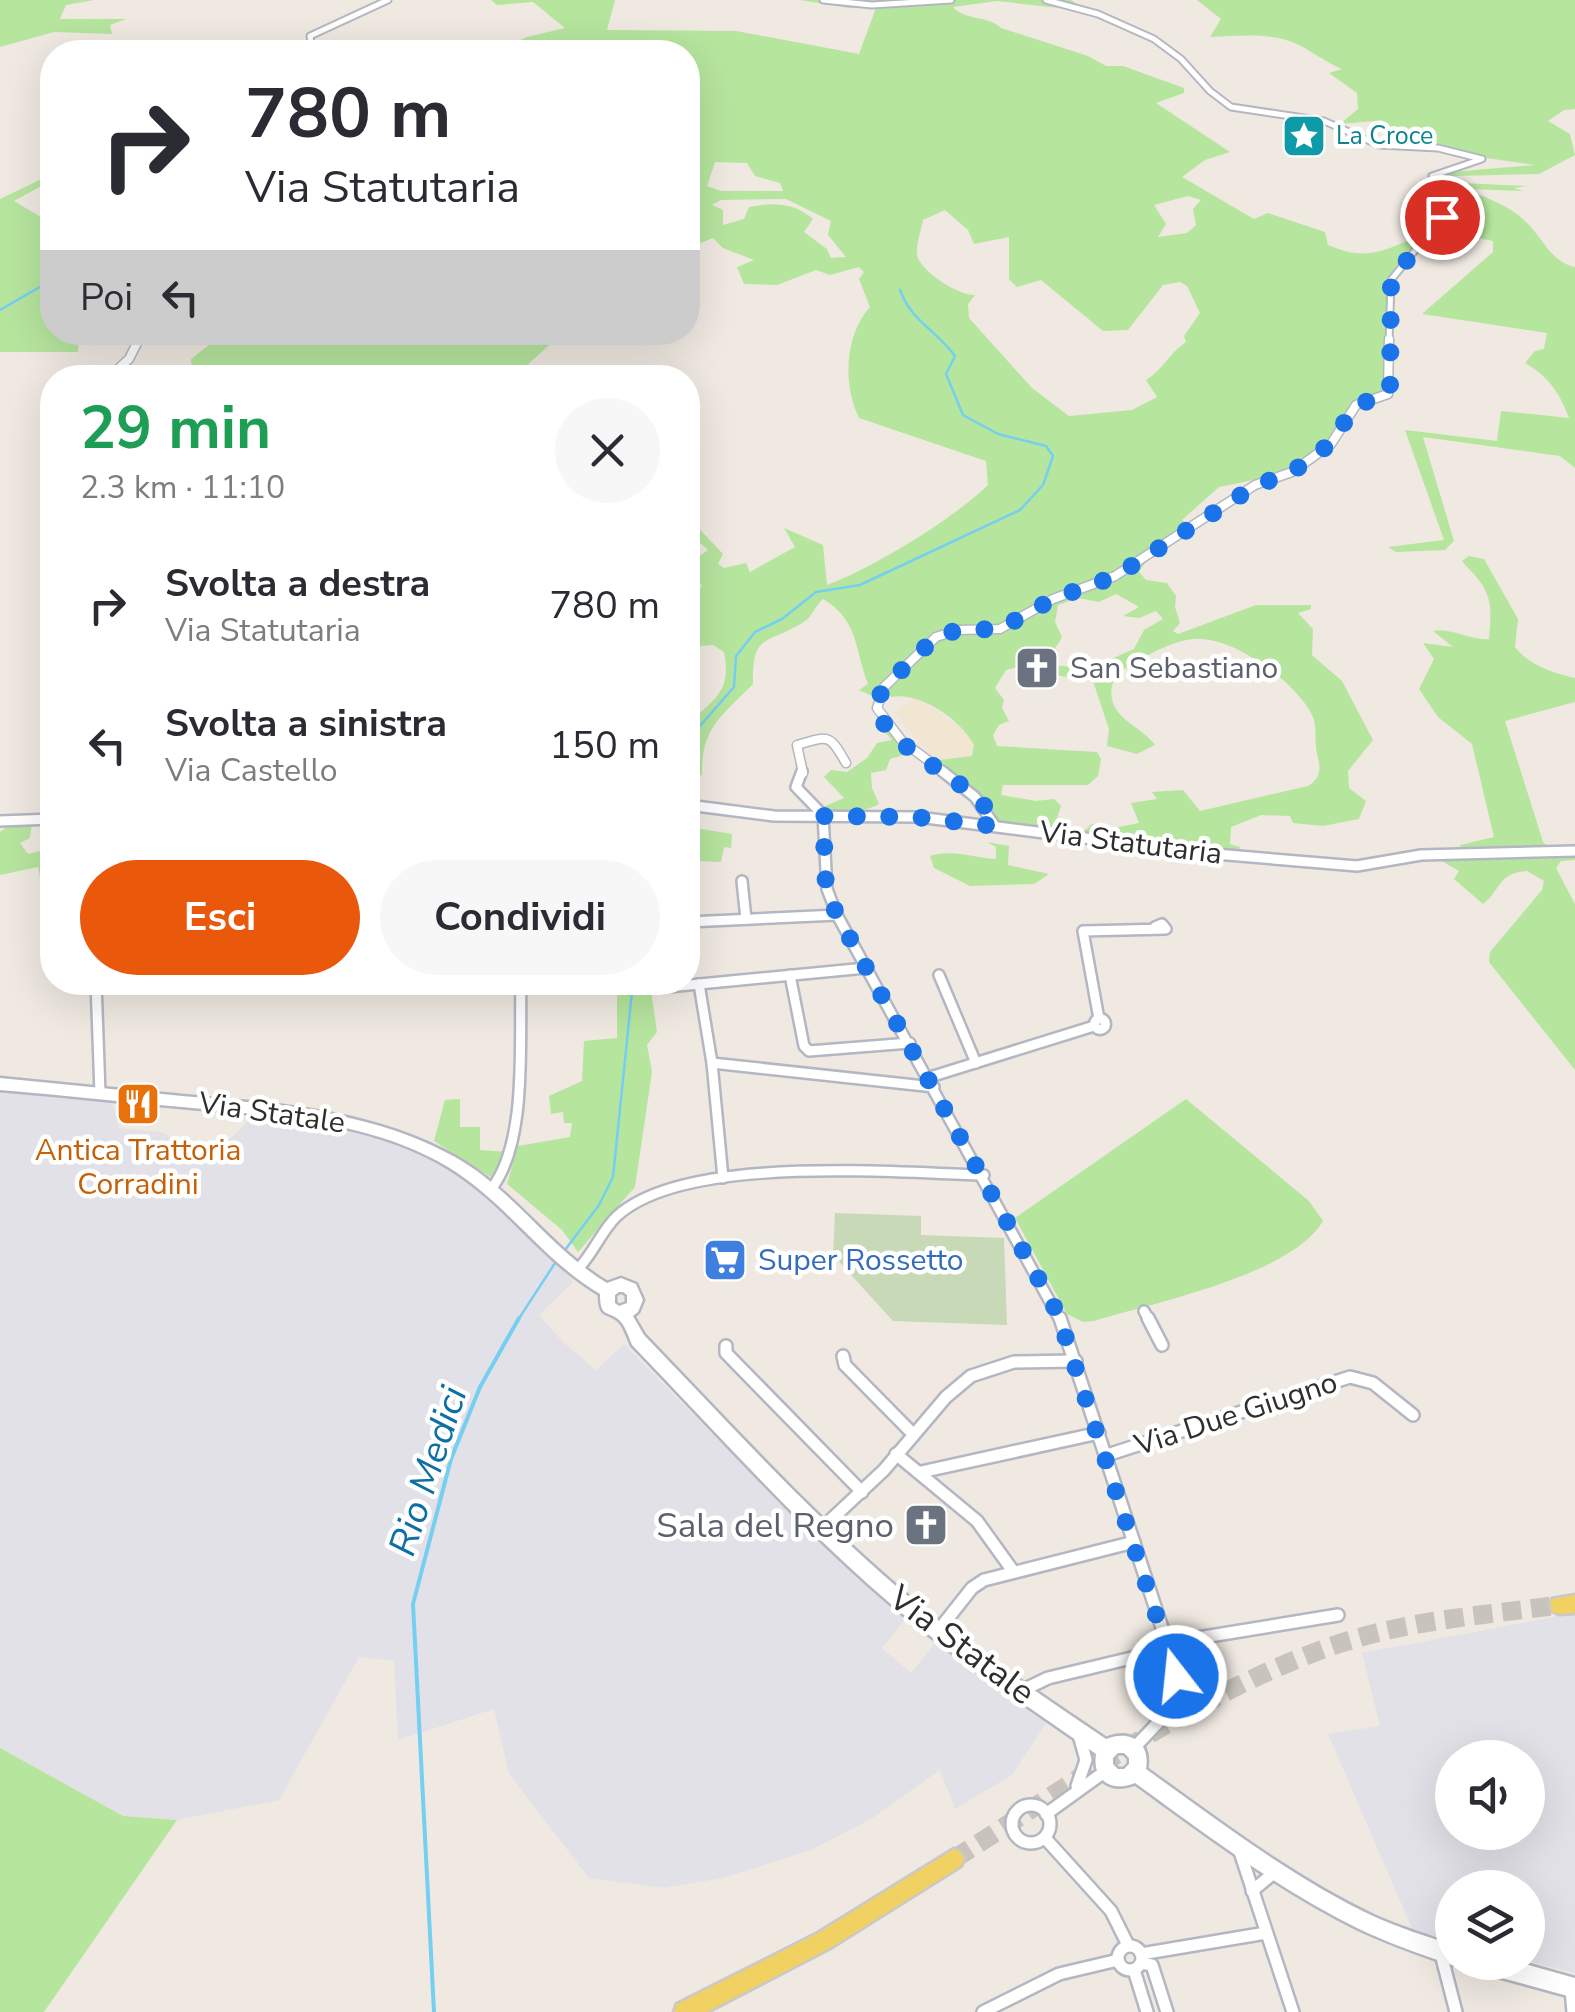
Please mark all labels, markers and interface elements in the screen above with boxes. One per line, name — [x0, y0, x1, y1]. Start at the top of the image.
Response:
text: 780 m — [245, 66, 451, 162]
icon: right — [80, 80, 210, 210]
place icon: La Croce — [1281, 113, 1327, 159]
place label: La Croce — [1336, 119, 1433, 153]
text: Via Statutaria — [245, 157, 520, 218]
pin — [1400, 175, 1485, 260]
icon: arrive — [1415, 190, 1470, 245]
icon: left — [153, 270, 208, 325]
text: Poi — [80, 272, 133, 323]
text: 29 min — [80, 387, 271, 469]
button: close — [555, 398, 660, 503]
text: 2.3 km · 11:10 — [80, 466, 285, 509]
text: Svolta a destra — [165, 558, 430, 609]
icon: right — [80, 578, 135, 633]
text: 780 m — [549, 580, 660, 631]
text: Via Statutaria — [165, 609, 361, 652]
church icon: San Sebastiano — [1014, 645, 1060, 691]
place label: San Sebastiano — [1070, 648, 1278, 689]
text: Svolta a sinistra — [165, 698, 447, 749]
icon: left — [80, 718, 135, 773]
text: 150 m — [549, 720, 660, 771]
text: Via Castello — [165, 749, 338, 792]
street label: Via Statutaria — [1037, 811, 1225, 875]
button: Esci — [80, 860, 360, 975]
button: Condividi — [380, 860, 660, 975]
restaurant icon: Antica Trattoria Corradini — [115, 1081, 161, 1127]
street label: Via Statale — [195, 1082, 348, 1144]
place label: Antica Trattoria Corradini — [35, 1130, 241, 1205]
supermarket icon: Super Rossetto — [702, 1237, 748, 1283]
place label: Super Rossetto — [758, 1240, 964, 1281]
street label: Via Due Giugno — [1128, 1362, 1343, 1466]
water label: Rio Medici — [377, 1379, 480, 1562]
place label: Sala del Regno — [656, 1502, 894, 1549]
church icon: Sala del Regno — [903, 1502, 949, 1548]
street label: Via Statale — [879, 1574, 1045, 1715]
position arrow — [1124, 1624, 1228, 1728]
map controls — [1435, 1740, 1545, 1980]
button: sound — [1435, 1740, 1545, 1850]
button: layers — [1435, 1870, 1545, 1980]

